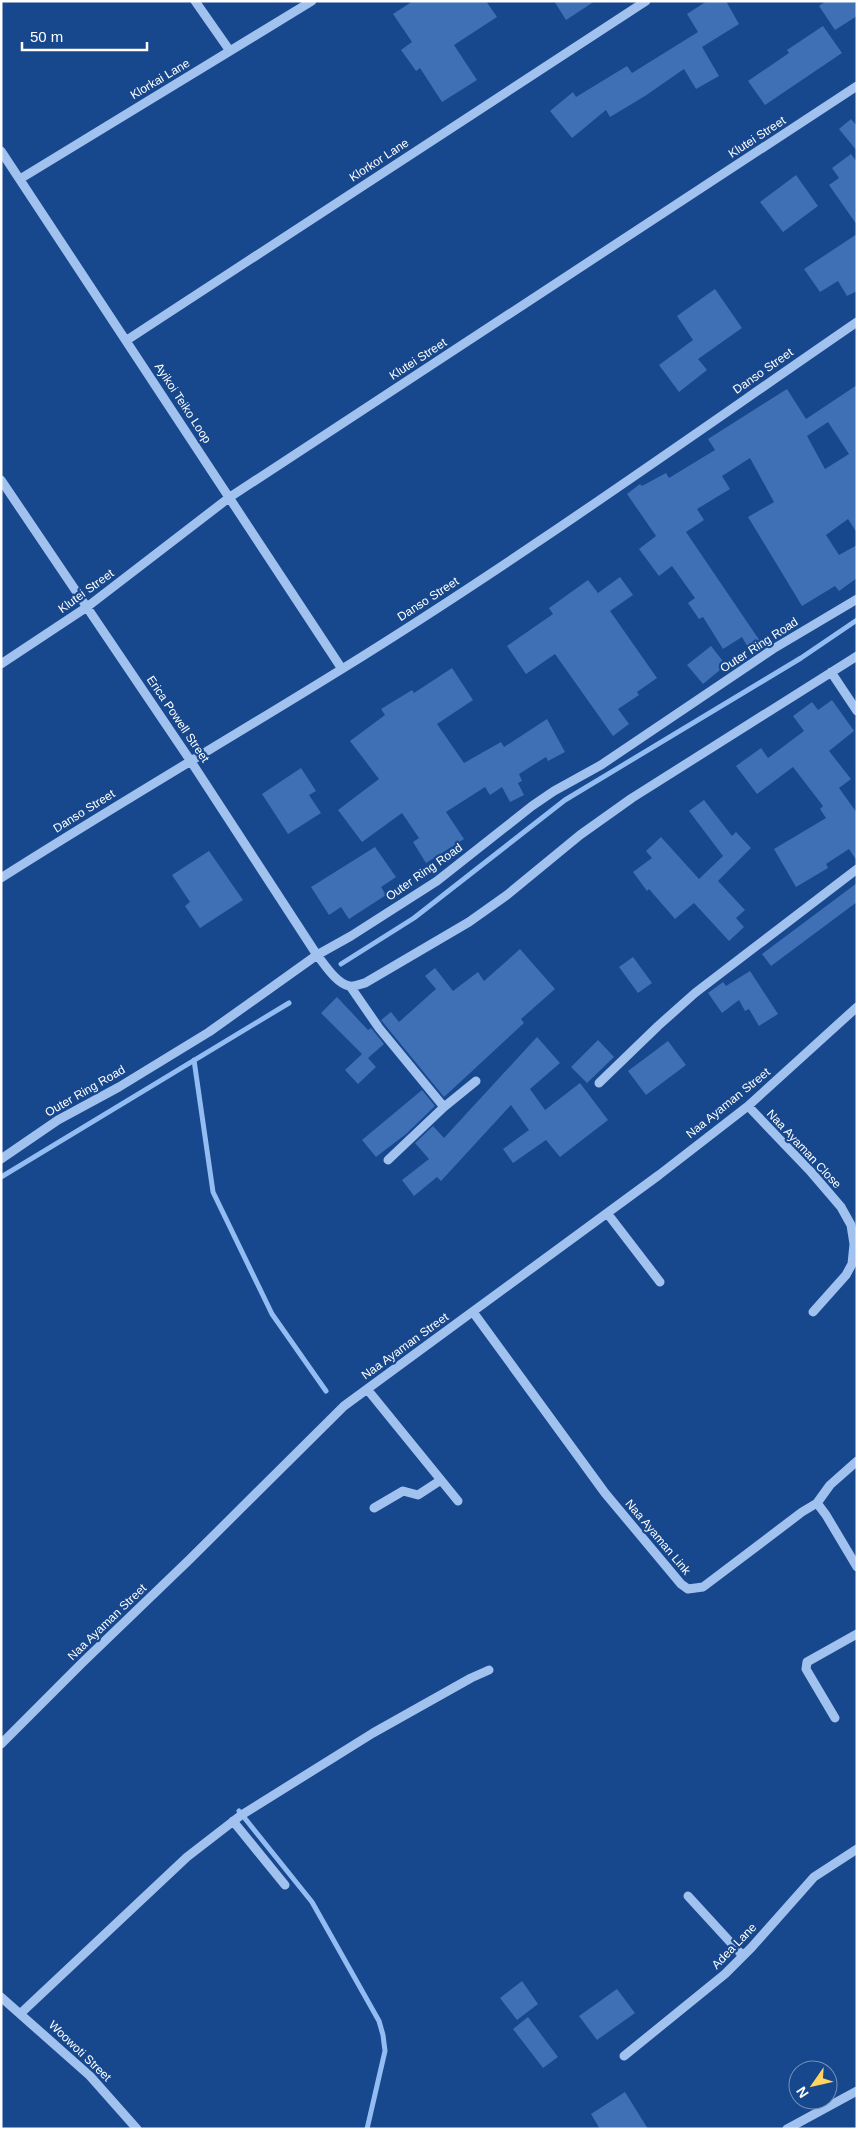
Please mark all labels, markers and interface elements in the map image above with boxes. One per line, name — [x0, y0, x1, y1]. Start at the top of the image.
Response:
scale bar — [22, 20, 148, 52]
text: 50 m — [30, 28, 63, 45]
street label: Klorkai Lane — [128, 56, 192, 102]
street label: Klutei Street — [726, 113, 789, 161]
street label: Klorkor Lane — [347, 135, 412, 184]
street label: Klutei Street — [387, 335, 450, 383]
street label: Danso Street — [730, 345, 796, 397]
street label: Ayikoi Teiko Loop — [152, 360, 214, 446]
street label: Klutei Street — [55, 566, 117, 616]
street label: Danso Street — [395, 574, 462, 624]
street label: Outer Ring Road — [717, 615, 801, 675]
street label: Erica Powell Street — [144, 673, 213, 765]
street label: Danso Street — [51, 786, 118, 835]
street label: Outer Ring Road — [383, 840, 465, 904]
street label: Outer Ring Road — [43, 1062, 127, 1120]
street label: Naa Ayaman Street — [683, 1064, 773, 1141]
street label: Naa Ayaman Close — [764, 1107, 844, 1191]
street label: Naa Ayaman Street — [359, 1309, 452, 1382]
street label: Naa Ayaman Link — [622, 1497, 694, 1578]
street label: Naa Ayaman Street — [65, 1580, 150, 1663]
street label: Adea Lane — [709, 1920, 759, 1972]
street label: Woowoti Street — [46, 2018, 115, 2085]
north arrow — [788, 2060, 838, 2110]
text: N — [793, 2084, 812, 2101]

